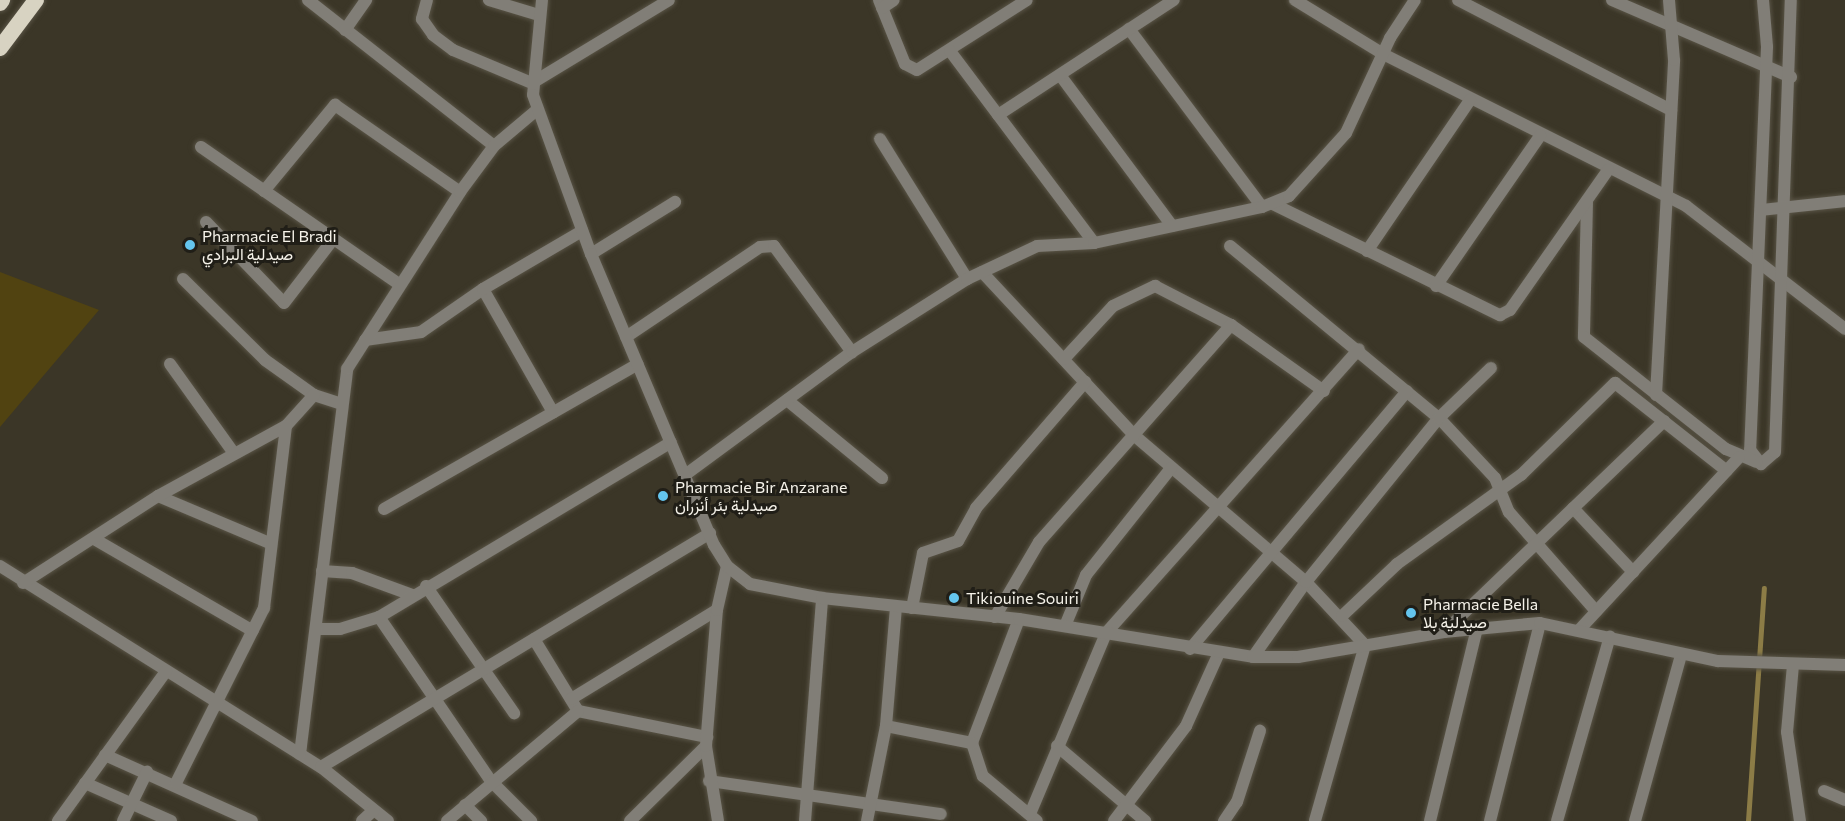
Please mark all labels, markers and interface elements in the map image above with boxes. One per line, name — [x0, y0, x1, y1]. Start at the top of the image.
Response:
place label: Pharmacie El Bradi صيدلية البرادي — [202, 226, 337, 264]
marker: Pharmacie El Bradi صيدلية البرادي — [183, 238, 197, 252]
place label: Pharmacie Bir Anzarane صيدلية بئر أنزران — [675, 477, 847, 515]
marker: Pharmacie Bir Anzarane صيدلية بئر أنزران — [656, 489, 670, 503]
place label: Tikiouine Souiri — [966, 588, 1079, 608]
marker: Tikiouine Souiri — [947, 591, 961, 605]
place label: Pharmacie Bella صيدلية بلا — [1423, 594, 1538, 632]
marker: Pharmacie Bella صيدلية بلا — [1404, 606, 1418, 620]

